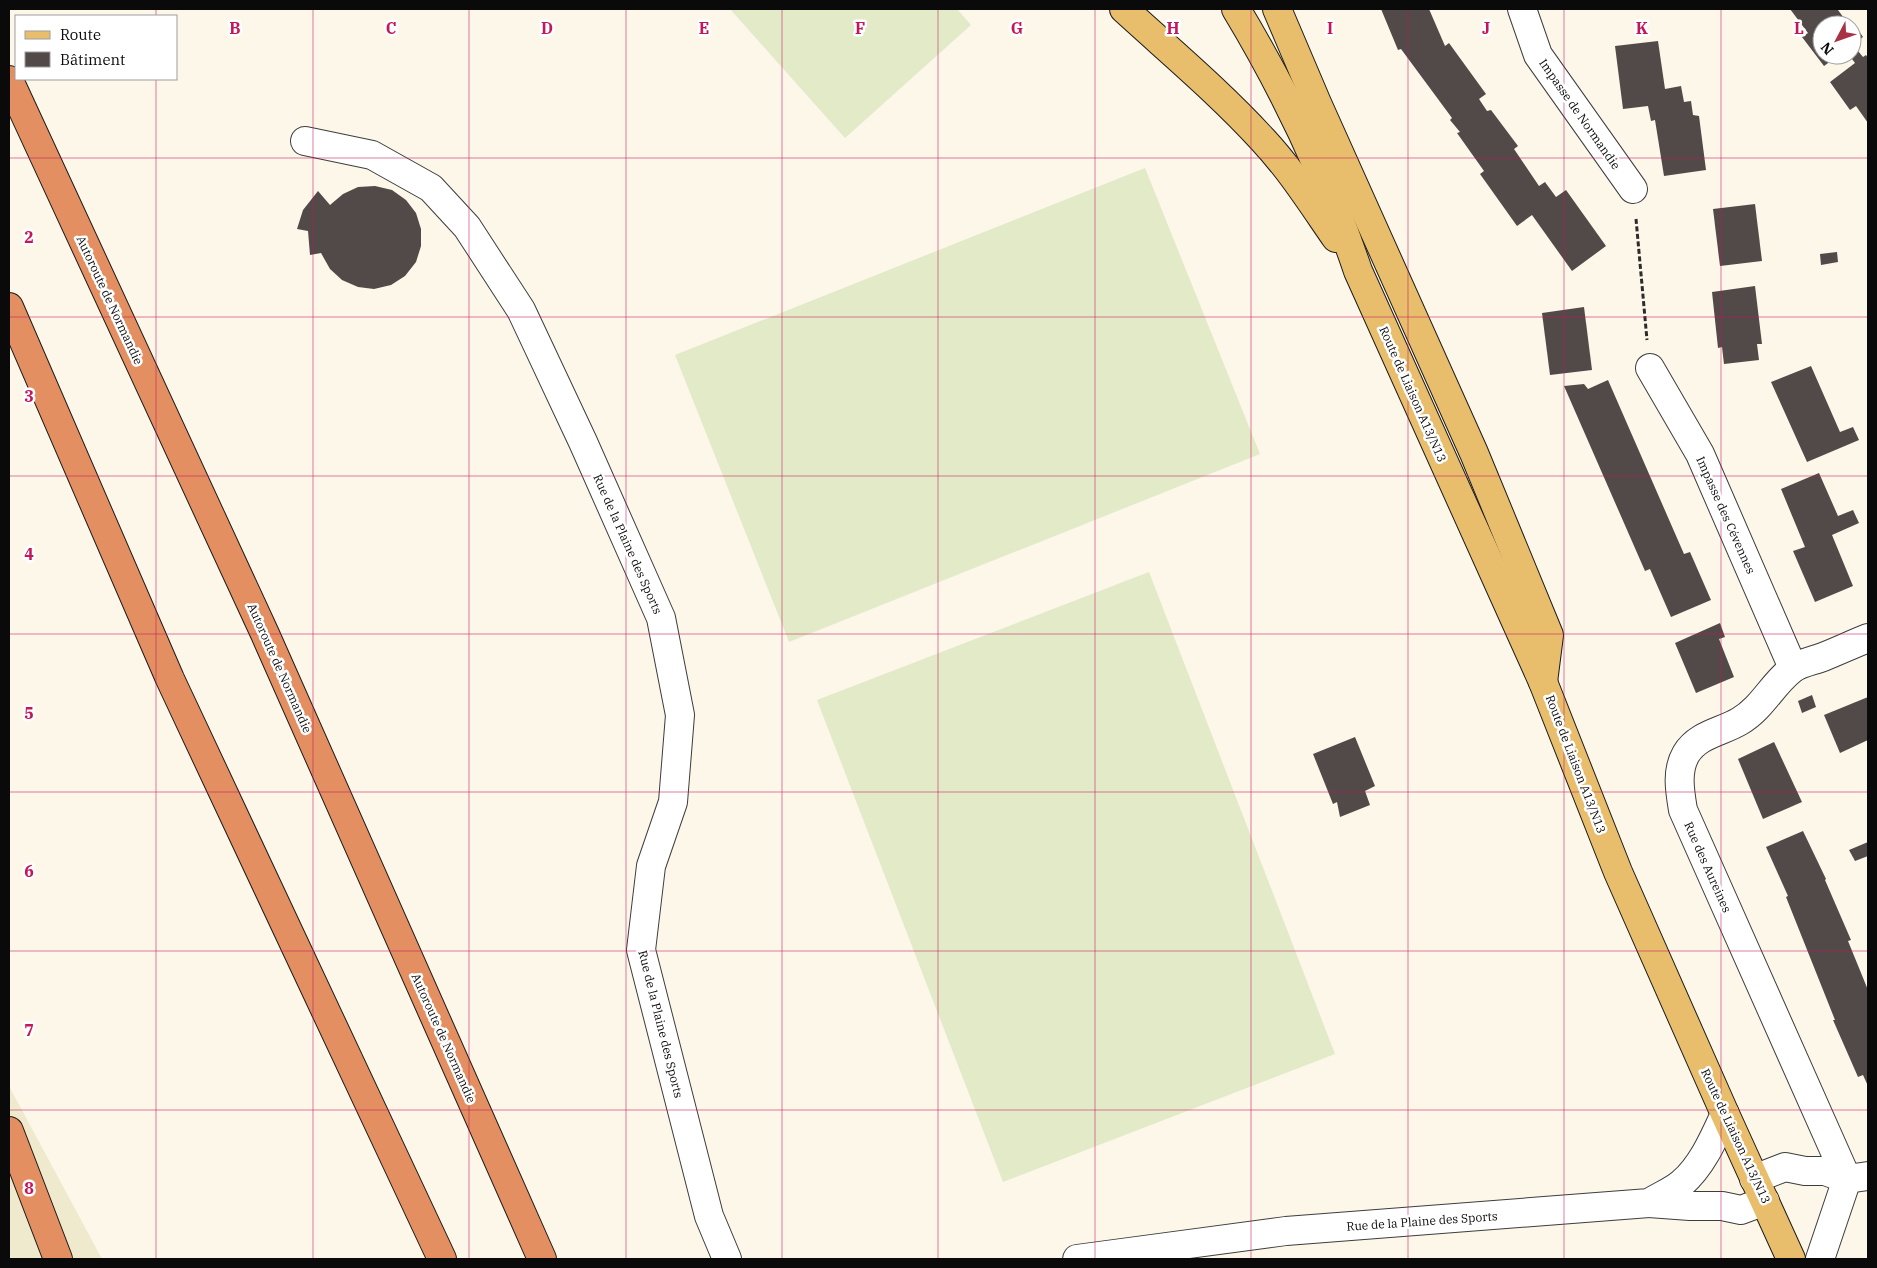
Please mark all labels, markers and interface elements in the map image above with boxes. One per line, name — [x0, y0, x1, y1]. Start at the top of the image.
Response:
legend — [15, 15, 178, 80]
north arrow — [1812, 15, 1862, 65]
text: B — [229, 18, 241, 38]
text: C — [386, 18, 396, 38]
text: D — [541, 18, 553, 38]
text: E — [699, 18, 709, 38]
text: F — [855, 18, 865, 38]
text: G — [1011, 18, 1023, 38]
text: H — [1167, 18, 1180, 38]
text: I — [1327, 18, 1333, 38]
text: J — [1482, 18, 1490, 38]
text: K — [1636, 18, 1649, 38]
text: L — [1794, 18, 1804, 38]
text: Route — [60, 25, 101, 44]
text: N — [1817, 38, 1838, 59]
text: Bâtiment — [60, 50, 125, 69]
street label: Impasse de Normandie — [1536, 56, 1624, 172]
text: 2 — [24, 227, 34, 247]
street label: Autoroute de Normandie — [74, 233, 146, 367]
street label: Route de Liaison A13/N13 — [1376, 324, 1450, 464]
text: 3 — [24, 386, 34, 406]
street label: Impasse des Cévennes — [1693, 454, 1759, 576]
street label: Rue de la Plaine des Sports — [590, 472, 666, 616]
text: 4 — [24, 544, 34, 564]
street label: Autoroute de Normandie — [245, 601, 315, 735]
street label: Route de Liaison A13/N13 — [1543, 693, 1609, 835]
text: 5 — [24, 703, 34, 723]
street label: Rue des Aureines — [1681, 819, 1735, 915]
text: 6 — [24, 861, 34, 881]
street label: Rue de la Plaine des Sports — [635, 949, 687, 1099]
street label: Autoroute de Normandie — [409, 971, 479, 1105]
text: 7 — [24, 1020, 34, 1040]
street label: Route de Liaison A13/N13 — [1698, 1066, 1774, 1206]
text: 8 — [24, 1178, 34, 1198]
street label: Rue de la Plaine des Sports — [1346, 1208, 1498, 1234]

